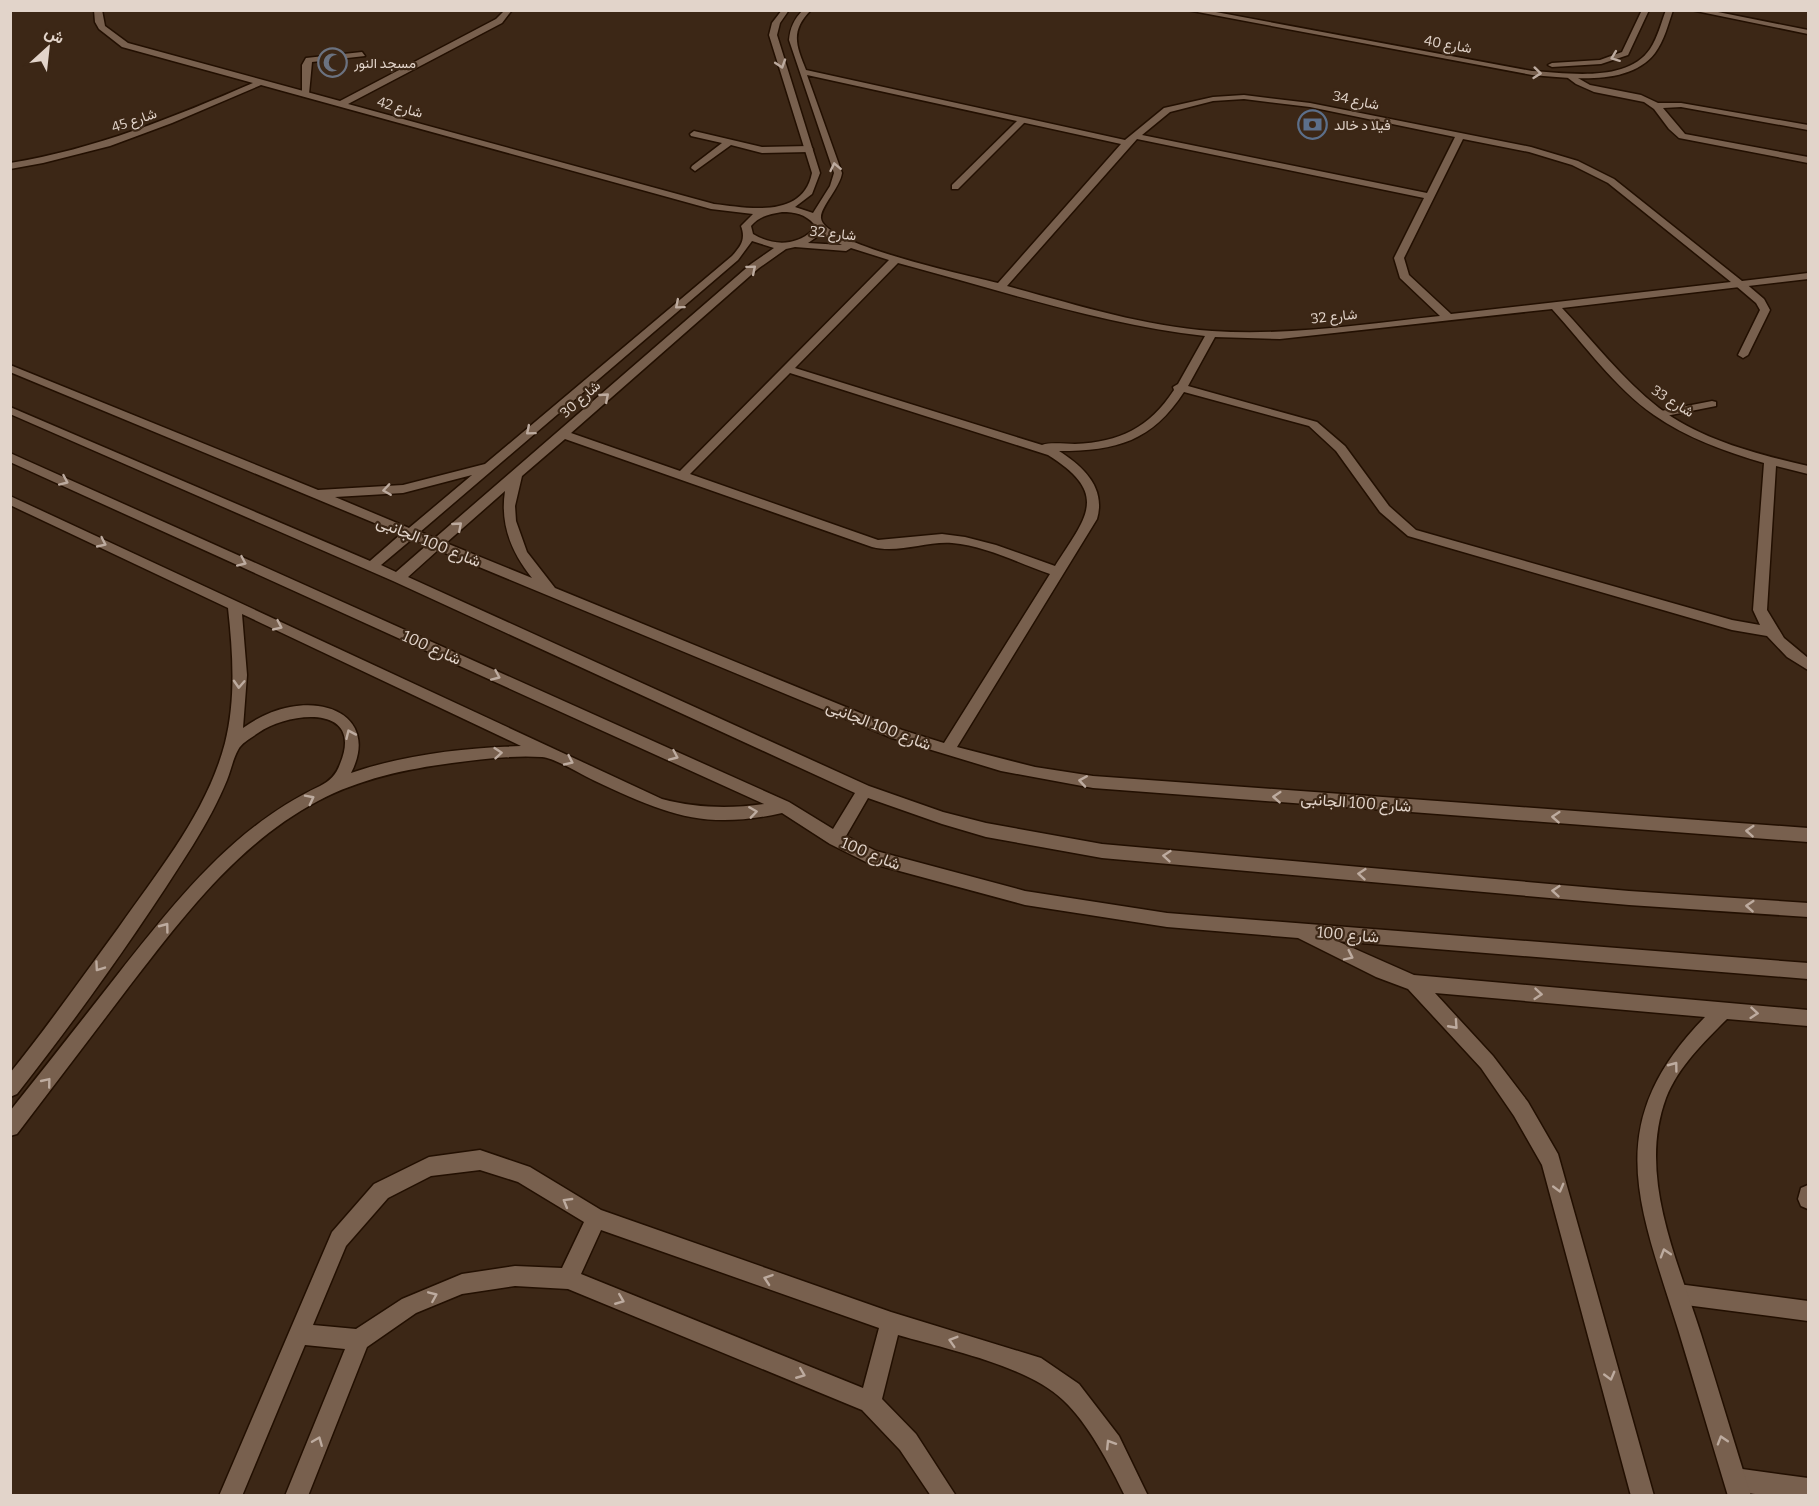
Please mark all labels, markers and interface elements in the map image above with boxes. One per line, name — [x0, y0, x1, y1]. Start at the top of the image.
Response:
north arrow — [18, 18, 78, 78]
text: ش — [42, 22, 67, 48]
street label: شارع 40 — [1422, 32, 1473, 59]
mosque icon: مسجد النور — [317, 47, 349, 79]
one-way arrow — [1610, 50, 1621, 62]
place label: مسجد النور — [353, 55, 416, 72]
one-way arrow — [774, 58, 787, 69]
one-way arrow — [1532, 66, 1542, 79]
street label: شارع 34 — [1331, 87, 1381, 116]
street label: شارع 42 — [375, 93, 425, 124]
street label: شارع 45 — [109, 105, 160, 138]
bank icon: فيلا د خالد — [1297, 109, 1329, 141]
place label: فيلا د خالد — [1334, 117, 1391, 134]
one-way arrow — [829, 162, 842, 172]
street label: شارع 32 — [809, 223, 857, 246]
one-way arrow — [745, 265, 756, 276]
one-way arrow — [675, 298, 686, 309]
street label: شارع 32 — [1310, 306, 1358, 329]
street label: شارع 30 — [557, 377, 605, 423]
street label: شارع 33 — [1647, 382, 1697, 423]
one-way arrow — [598, 393, 609, 404]
one-way arrow — [526, 424, 537, 435]
one-way arrow — [57, 474, 68, 486]
one-way arrow — [382, 483, 391, 495]
street label: شارع 100 الجانبى — [373, 512, 484, 573]
one-way arrow — [451, 522, 462, 533]
one-way arrow — [95, 535, 106, 547]
one-way arrow — [235, 554, 246, 566]
one-way arrow — [272, 618, 283, 630]
street label: شارع 100 — [399, 626, 464, 671]
one-way arrow — [490, 669, 501, 681]
one-way arrow — [232, 680, 245, 689]
street label: شارع 100 الجانبى — [823, 697, 934, 756]
one-way arrow — [345, 729, 357, 740]
one-way arrow — [494, 747, 503, 760]
one-way arrow — [667, 749, 678, 761]
one-way arrow — [563, 754, 574, 766]
one-way arrow — [1078, 775, 1088, 788]
street label: شارع 100 الجانبى — [1300, 789, 1412, 818]
one-way arrow — [1273, 791, 1282, 804]
one-way arrow — [304, 794, 315, 806]
one-way arrow — [748, 807, 758, 819]
one-way arrow — [1551, 810, 1560, 823]
one-way arrow — [1746, 824, 1755, 837]
street label: شارع 100 — [838, 833, 903, 876]
one-way arrow — [1163, 850, 1172, 863]
one-way arrow — [1357, 868, 1366, 881]
one-way arrow — [1551, 885, 1560, 898]
one-way arrow — [1746, 900, 1755, 913]
one-way arrow — [158, 922, 169, 933]
street label: شارع 100 — [1316, 922, 1380, 949]
one-way arrow — [1343, 949, 1354, 960]
one-way arrow — [95, 961, 106, 972]
one-way arrow — [1534, 987, 1543, 1000]
one-way arrow — [1749, 1006, 1758, 1019]
one-way arrow — [1447, 1019, 1458, 1029]
one-way arrow — [1666, 1061, 1677, 1072]
one-way arrow — [40, 1078, 51, 1089]
one-way arrow — [1551, 1183, 1564, 1193]
one-way arrow — [563, 1198, 573, 1209]
one-way arrow — [1660, 1248, 1672, 1259]
one-way arrow — [763, 1274, 774, 1286]
one-way arrow — [426, 1291, 437, 1303]
one-way arrow — [614, 1293, 625, 1305]
one-way arrow — [948, 1336, 959, 1349]
one-way arrow — [794, 1367, 805, 1379]
one-way arrow — [1603, 1370, 1615, 1381]
one-way arrow — [1717, 1435, 1729, 1446]
one-way arrow — [311, 1436, 323, 1447]
one-way arrow — [1106, 1440, 1117, 1451]

